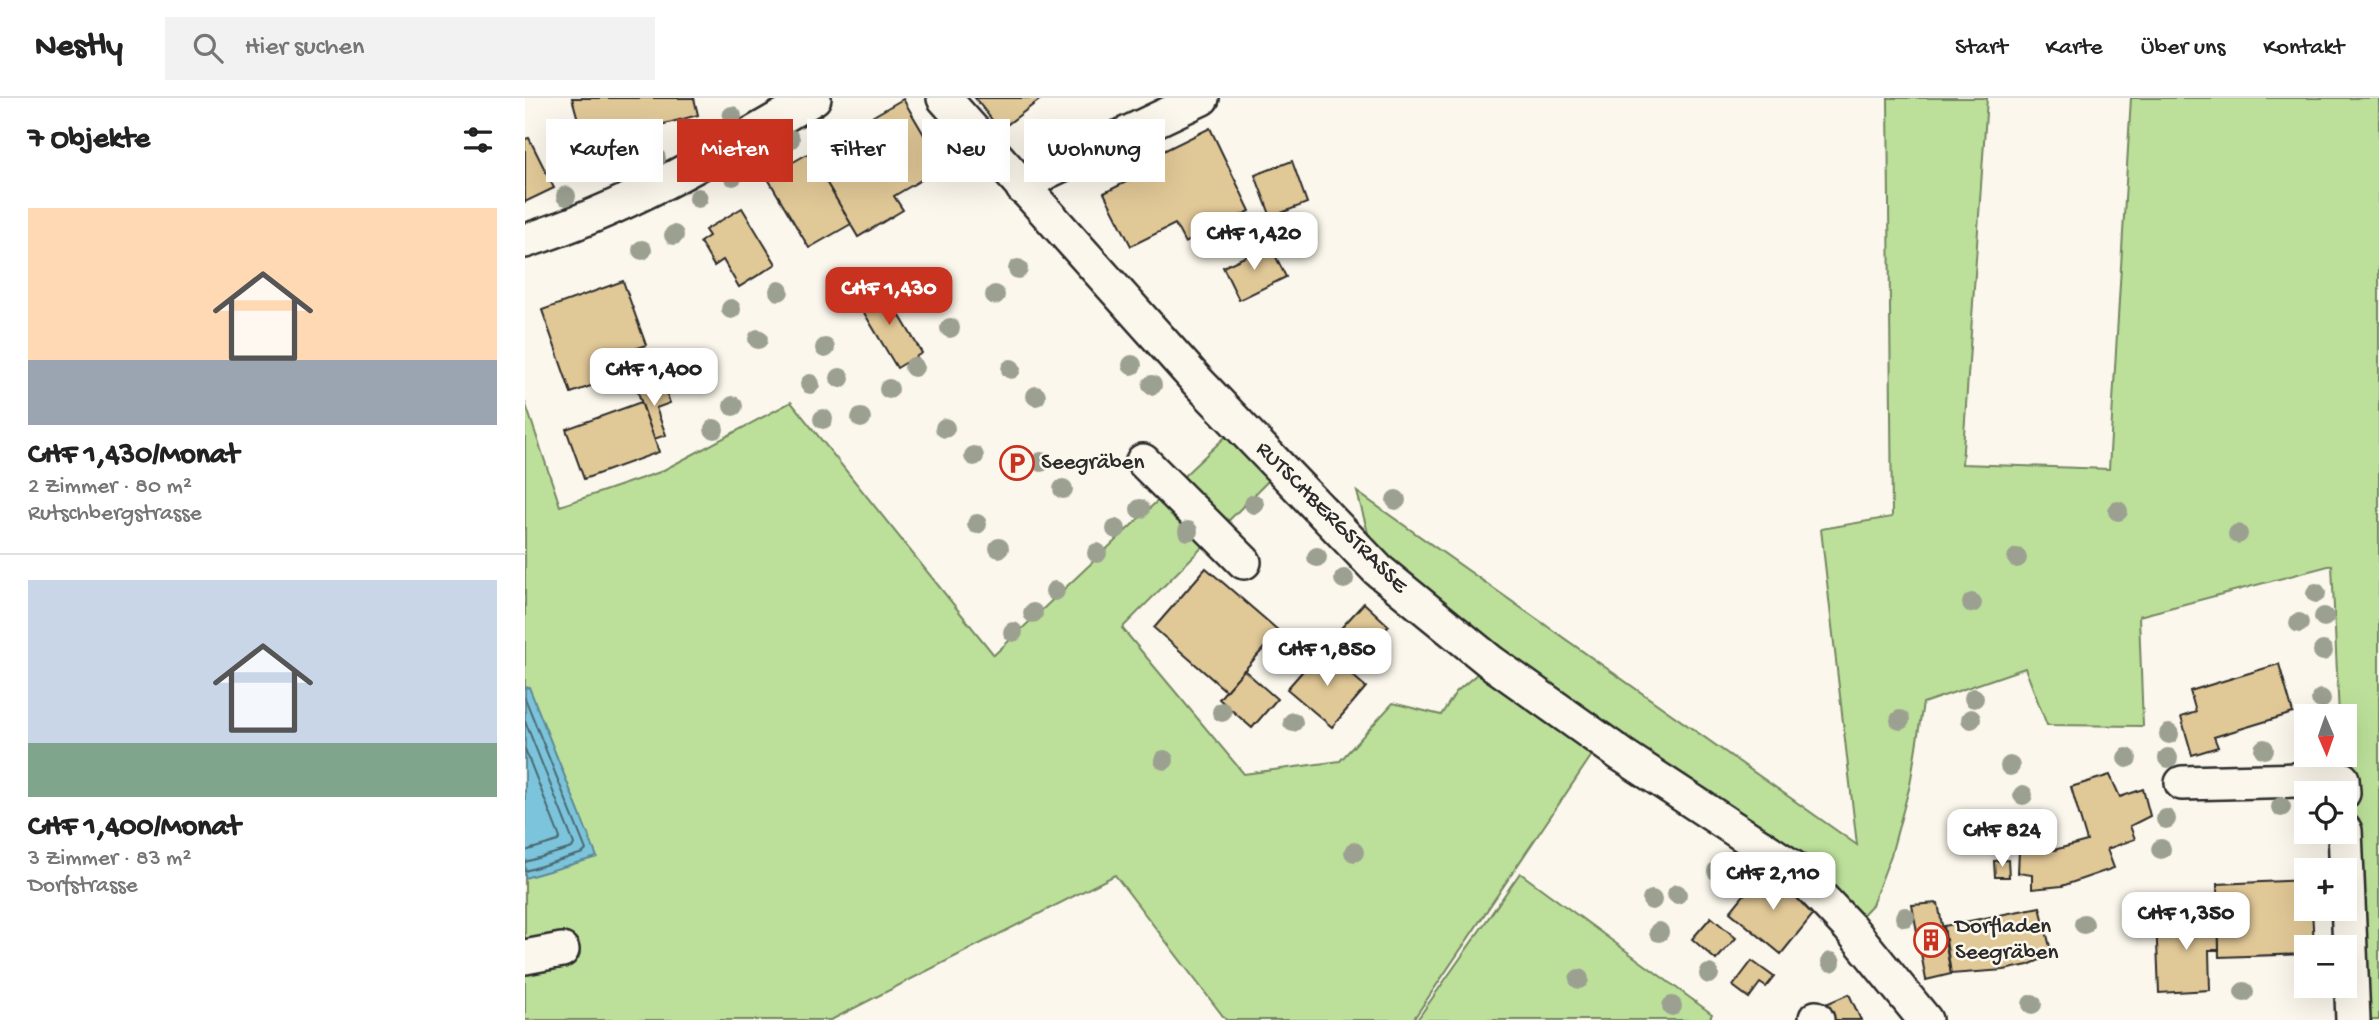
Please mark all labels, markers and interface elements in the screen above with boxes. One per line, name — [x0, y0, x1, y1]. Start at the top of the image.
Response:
search box — [165, 17, 655, 80]
text: Nestly — [35, 29, 123, 67]
icon: search — [189, 29, 227, 67]
text: Hier suchen — [245, 33, 364, 64]
text: Start — [1955, 34, 2007, 63]
text: Karte — [2045, 34, 2103, 63]
text: Über uns — [2141, 34, 2225, 63]
text: Kontakt — [2263, 34, 2344, 63]
chip: Kaufen — [546, 119, 663, 182]
chip: Mieten — [677, 119, 793, 182]
chip: Filter — [807, 119, 908, 182]
chip: Neu — [922, 119, 1010, 182]
chip: Wohnung — [1024, 119, 1165, 182]
icon: filters — [459, 121, 497, 159]
text: 7 Objekte — [28, 123, 150, 158]
pin: CHF 1,420 — [1174, 212, 1334, 272]
text: CHF 1,420 — [1207, 221, 1301, 248]
icon: home — [200, 253, 326, 379]
pin: CHF 1,430 — [809, 268, 969, 327]
text: CHF 1,430 — [841, 276, 937, 303]
pin: CHF 1,400 — [574, 348, 734, 408]
text: CHF 1,400 — [606, 357, 702, 384]
street label: RUTSCHBERGSTRASSE — [1249, 436, 1414, 601]
text: CHF 1,430/Monat — [28, 439, 239, 474]
parking icon: Seegräben — [998, 444, 1036, 482]
place label: Seegräben — [1041, 450, 1144, 477]
text: 2 Zimmer · 80 m² — [28, 474, 192, 501]
text: Rutschbergstrasse — [28, 501, 202, 528]
icon: home — [200, 625, 326, 751]
pin: CHF 1,850 — [1247, 628, 1407, 688]
text: CHF 1,850 — [1278, 637, 1376, 664]
north arrow — [2294, 704, 2357, 766]
map controls — [2294, 704, 2357, 998]
button: locate — [2294, 781, 2357, 844]
pin: CHF 824 — [1937, 810, 2067, 869]
text: CHF 1,400/Monat — [28, 811, 240, 846]
text: CHF 824 — [1963, 818, 2041, 845]
text: 3 Zimmer · 83 m² — [28, 846, 191, 873]
pin: CHF 2,110 — [1693, 852, 1853, 912]
button: + — [2294, 858, 2357, 921]
text: CHF 2,110 — [1727, 861, 1819, 888]
text: Dorfstrasse — [28, 873, 138, 900]
pin: CHF 1,350 — [2106, 892, 2266, 952]
text: CHF 1,350 — [2138, 901, 2234, 928]
place label: Dorfladen Seegräben — [1953, 914, 2058, 967]
building icon: Dorfladen Seegräben — [1912, 921, 1950, 959]
button: − — [2294, 935, 2357, 998]

